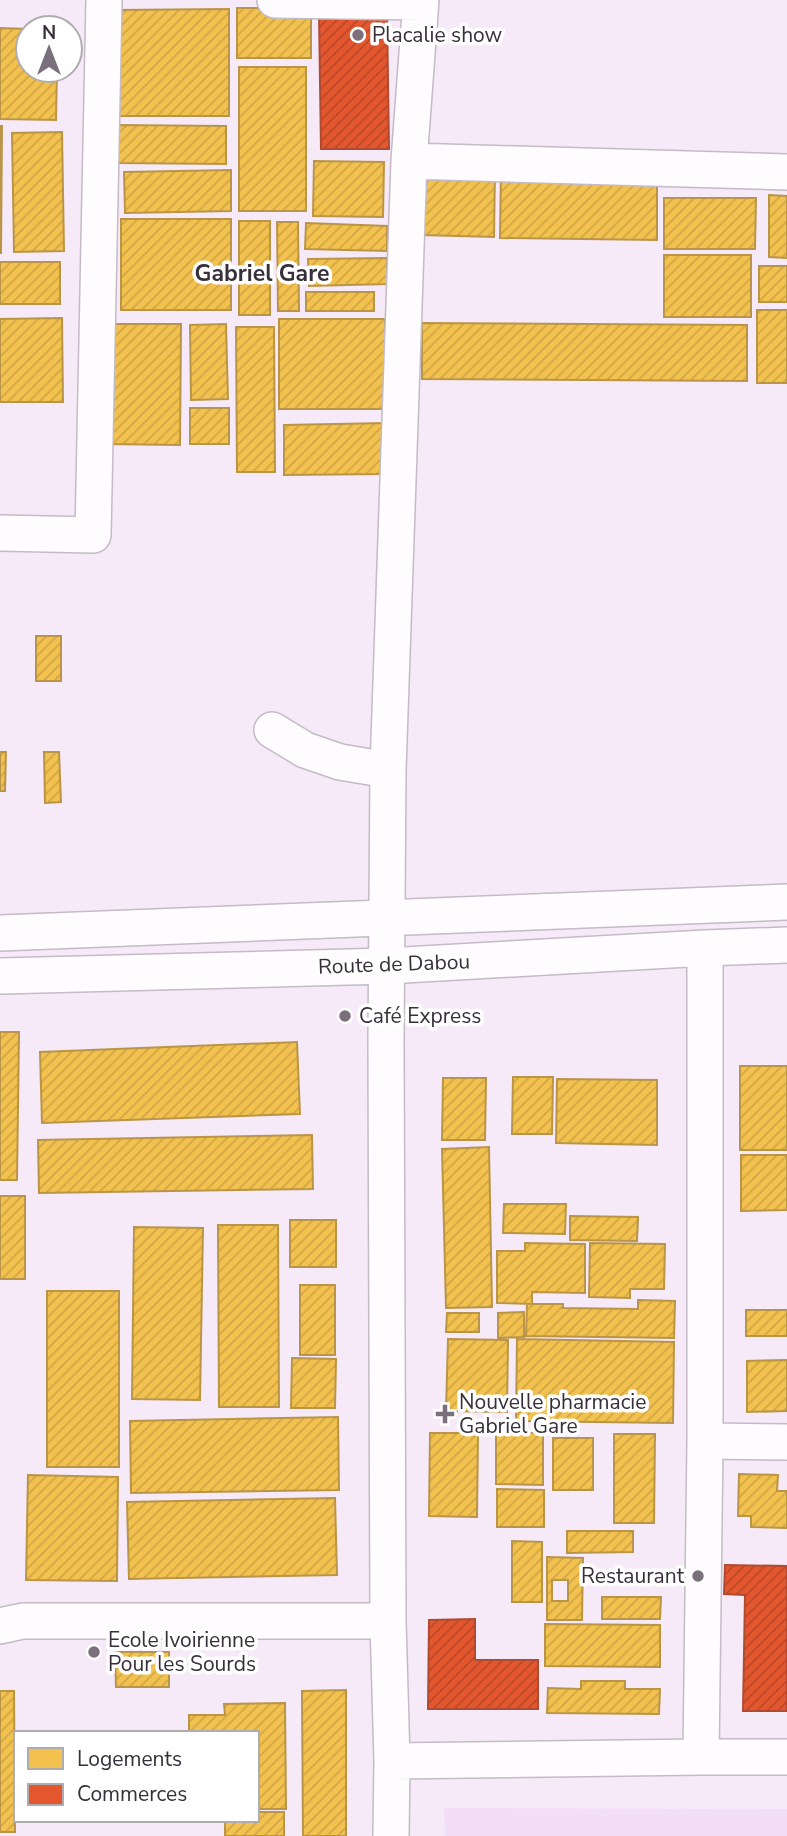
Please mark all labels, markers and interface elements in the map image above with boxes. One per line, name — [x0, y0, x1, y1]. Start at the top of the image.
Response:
north arrow — [14, 14, 84, 84]
text: N — [42, 20, 56, 46]
place label: Placalie show — [372, 21, 503, 49]
marker: Placalie show — [350, 27, 366, 43]
district label: Gabriel Gare — [194, 258, 330, 289]
street label: Route de Dabou — [317, 947, 471, 981]
place label: Café Express — [359, 1002, 481, 1030]
marker: Café Express — [337, 1008, 353, 1024]
place label: Nouvelle pharmacie Gabriel Gare — [459, 1388, 646, 1440]
marker: Nouvelle pharmacie Gabriel Gare — [437, 1406, 453, 1422]
place label: Restaurant — [581, 1562, 685, 1590]
marker: Restaurant — [690, 1568, 706, 1584]
place label: Ecole Ivoirienne Pour les Sourds — [108, 1626, 256, 1678]
marker: Ecole Ivoirienne Pour les Sourds — [86, 1644, 102, 1660]
legend — [14, 1731, 259, 1822]
text: Logements — [77, 1745, 182, 1773]
text: Commerces — [77, 1780, 187, 1808]

